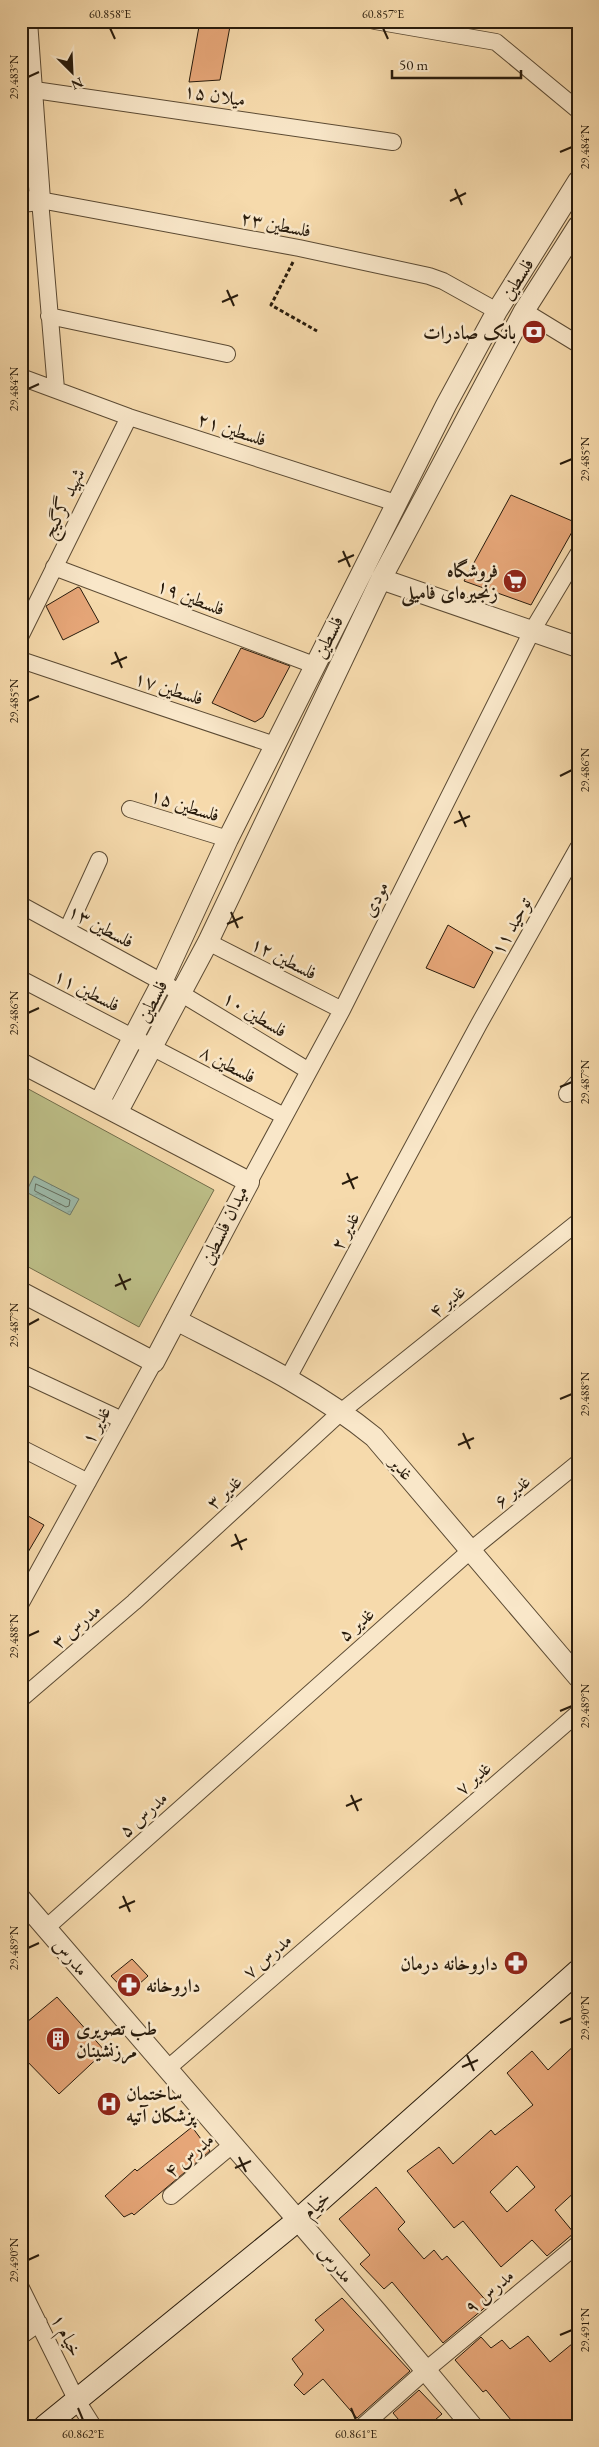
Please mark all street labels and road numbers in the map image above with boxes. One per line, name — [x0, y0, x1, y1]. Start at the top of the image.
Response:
street label: میلان ۱۵ — [182, 78, 248, 112]
street label: فلسطین ۲۳ — [239, 205, 313, 243]
street label: فلسطین — [494, 253, 540, 305]
street label: فلسطین ۲۱ — [194, 406, 270, 452]
street label: شهید گرگیج — [35, 464, 95, 544]
street label: فلسطین ۱۹ — [153, 573, 229, 621]
street label: فلسطین — [307, 611, 349, 663]
street label: فلسطین ۱۷ — [131, 665, 207, 711]
street label: فلسطین ۱۵ — [147, 783, 223, 827]
street label: مودی — [355, 877, 395, 921]
street label: توحید ۱۱ — [485, 892, 537, 959]
street label: فلسطین ۱۳ — [64, 898, 138, 954]
street label: فلسطین ۱۲ — [247, 931, 321, 985]
street label: فلسطین ۱۱ — [50, 963, 124, 1017]
street label: فلسطین — [131, 975, 173, 1027]
street label: فلسطین ۱۰ — [218, 985, 292, 1043]
street label: فلسطین ۸ — [196, 1039, 260, 1089]
street label: میدان فلسطین — [194, 1181, 254, 1269]
street label: غدیر ۲ — [325, 1207, 365, 1255]
street label: غدیر ۴ — [423, 1279, 471, 1323]
street label: غدیر ۱ — [75, 1401, 117, 1449]
street label: غدیر — [383, 1449, 420, 1486]
street label: غدیر ۳ — [201, 1469, 247, 1515]
street label: غدیر ۶ — [488, 1469, 536, 1513]
street label: مدرس ۳ — [46, 1598, 106, 1654]
street label: غدیر ۵ — [333, 1601, 379, 1647]
street label: غدیر ۷ — [450, 1755, 496, 1801]
street label: مدرس ۵ — [113, 1785, 173, 1843]
street label: مدرس ۷ — [237, 1928, 297, 1984]
street label: مدرس — [48, 1933, 94, 1981]
street label: مدرس ۴ — [159, 2127, 219, 2183]
street label: خیام — [296, 2185, 338, 2226]
street label: مدرس — [313, 2240, 359, 2288]
street label: مدرس ۹ — [459, 2263, 519, 2319]
street label: خیام ۱ — [42, 2309, 88, 2363]

